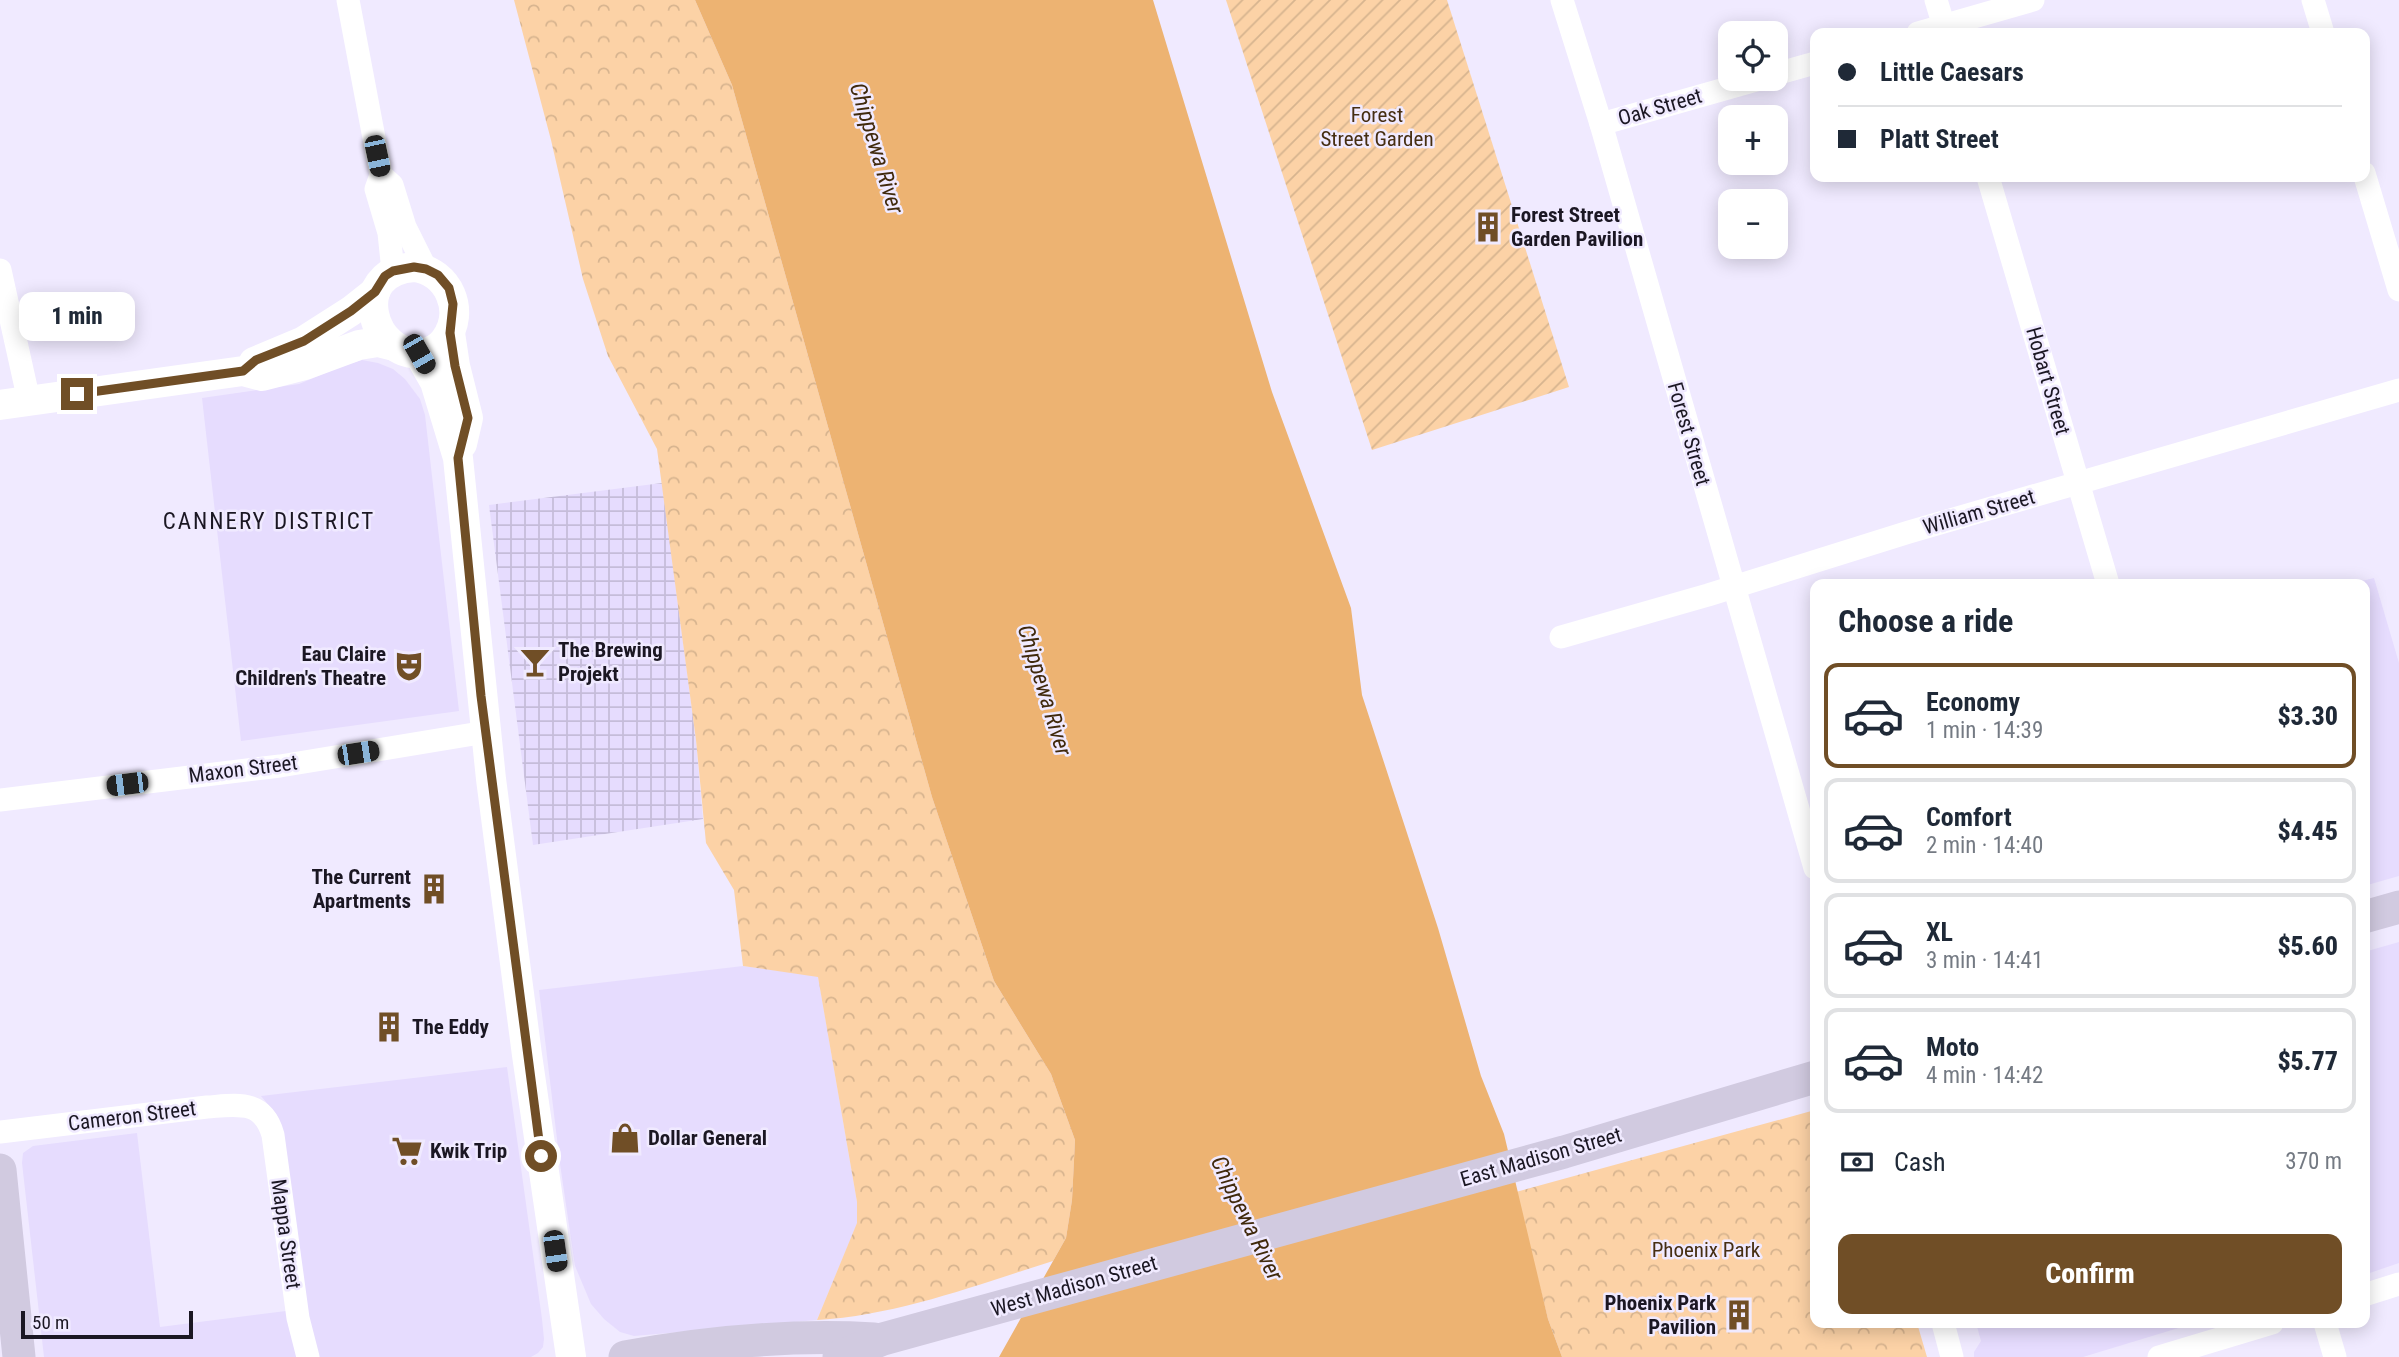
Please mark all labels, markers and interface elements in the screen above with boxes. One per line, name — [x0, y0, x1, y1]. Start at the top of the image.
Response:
map controls — [1718, 21, 1788, 259]
button: locate — [1718, 21, 1788, 91]
text: Little Caesars — [1880, 57, 2024, 87]
water label: Chippewa River — [844, 80, 910, 218]
street label: Oak Street — [1615, 84, 1705, 130]
park label: Forest Street Garden — [1320, 103, 1434, 151]
button: + — [1718, 105, 1788, 175]
text: Platt Street — [1880, 124, 1999, 154]
car — [363, 133, 392, 179]
button: − — [1718, 189, 1788, 259]
place label: Forest Street Garden Pavilion — [1511, 203, 1643, 251]
building icon: Forest Street Garden Pavilion — [1471, 210, 1505, 244]
callout: 1 min — [19, 292, 135, 342]
text: 1 min — [51, 303, 103, 330]
street label: Hobart Street — [2021, 324, 2075, 438]
car — [400, 331, 439, 377]
route end — [61, 378, 93, 410]
street label: Forest Street — [1663, 380, 1715, 488]
street label: William Street — [1920, 485, 2038, 539]
district label: CANNERY DISTRICT — [163, 508, 375, 535]
text: Choose a ride — [1838, 602, 2013, 640]
water label: Chippewa River — [1012, 622, 1078, 760]
place label: The Brewing Projekt — [558, 638, 663, 686]
place label: Eau Claire Children's Theatre — [235, 642, 386, 690]
bar icon: The Brewing Projekt — [518, 645, 552, 679]
theatre icon: Eau Claire Children's Theatre — [392, 649, 426, 683]
icon: car — [1842, 684, 1905, 747]
text: Economy — [1926, 687, 2020, 717]
text: $3.30 — [2277, 701, 2338, 731]
text: 1 min · 14:39 — [1926, 717, 2043, 744]
car — [336, 739, 381, 767]
street label: Maxon Street — [187, 750, 299, 788]
car — [105, 771, 150, 797]
icon: car — [1842, 799, 1905, 862]
text: Comfort — [1926, 802, 2012, 832]
text: $4.45 — [2277, 816, 2338, 846]
text: 2 min · 14:40 — [1926, 832, 2043, 859]
place label: The Current Apartments — [312, 865, 411, 913]
building icon: The Current Apartments — [417, 872, 451, 906]
icon: car — [1842, 914, 1905, 977]
text: XL — [1926, 917, 1953, 947]
text: $5.60 — [2277, 931, 2338, 961]
text: 3 min · 14:41 — [1926, 947, 2043, 974]
building icon: The Eddy — [372, 1010, 406, 1044]
place label: The Eddy — [412, 1015, 490, 1039]
icon: car — [1842, 1029, 1905, 1092]
text: Moto — [1926, 1032, 1979, 1062]
text: $5.77 — [2277, 1046, 2338, 1076]
text: 4 min · 14:42 — [1926, 1062, 2043, 1089]
street label: Cameron Street — [67, 1096, 197, 1136]
shop icon: Dollar General — [608, 1121, 642, 1155]
street label: East Madison Street — [1458, 1123, 1624, 1191]
place label: Dollar General — [648, 1126, 767, 1150]
supermarket icon: Kwik Trip — [390, 1134, 424, 1168]
place label: Kwik Trip — [430, 1139, 507, 1163]
route start — [525, 1140, 557, 1172]
icon: cash — [1838, 1143, 1876, 1181]
text: Cash — [1894, 1147, 1946, 1177]
text: 370 m — [2285, 1148, 2342, 1175]
water label: Chippewa River — [1205, 1152, 1289, 1286]
street label: Mappa Street — [266, 1178, 306, 1290]
car — [542, 1229, 569, 1273]
button: Confirm — [1838, 1234, 2342, 1314]
park label: Phoenix Park — [1652, 1238, 1761, 1262]
street label: West Madison Street — [988, 1251, 1160, 1321]
place label: Phoenix Park Pavilion — [1605, 1291, 1717, 1339]
building icon: Phoenix Park Pavilion — [1722, 1298, 1756, 1332]
scale bar — [21, 1308, 192, 1340]
text: 50 m — [32, 1311, 69, 1334]

